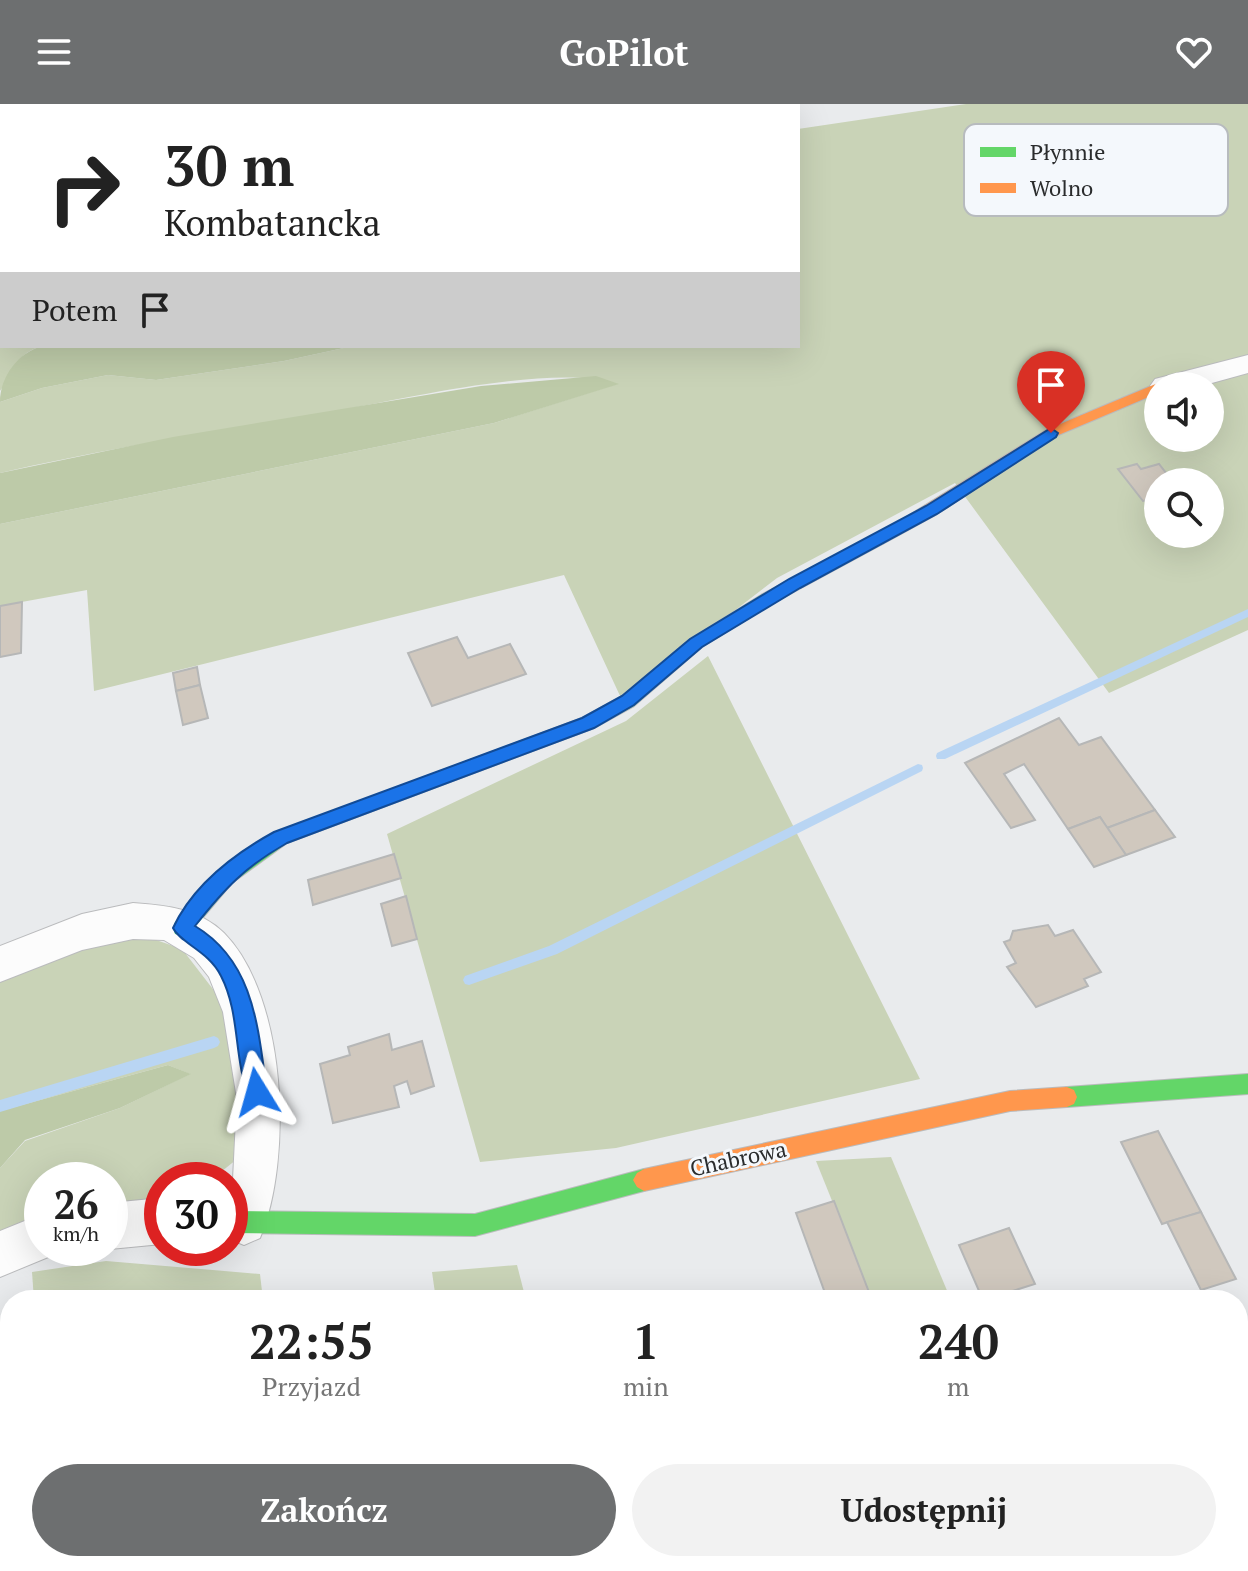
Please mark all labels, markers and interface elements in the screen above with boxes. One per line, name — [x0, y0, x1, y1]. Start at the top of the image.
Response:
text: GoPilot — [559, 29, 689, 76]
icon: menu — [32, 30, 76, 74]
icon: heart — [1172, 30, 1216, 74]
legend — [964, 124, 1228, 216]
text: 30 m — [164, 128, 294, 202]
icon: right — [32, 136, 136, 240]
text: Płynnie — [1030, 137, 1105, 166]
text: Wolno — [1030, 173, 1093, 202]
text: Kombatancka — [164, 199, 381, 246]
icon: arrive — [133, 288, 177, 332]
text: Potem — [32, 290, 117, 330]
pin — [1017, 351, 1085, 433]
icon: arrive — [1029, 363, 1073, 407]
map controls — [1144, 372, 1224, 548]
button: sound — [1144, 372, 1224, 452]
button: search — [1144, 468, 1224, 548]
position arrow — [215, 1050, 299, 1134]
street label: Chabrowa — [687, 1134, 789, 1182]
speed limit sign: 30 — [144, 1162, 248, 1266]
text: 26 — [53, 1177, 99, 1230]
text: km/h — [53, 1220, 99, 1247]
text: 22:55 — [249, 1309, 374, 1373]
text: 1 — [632, 1309, 659, 1373]
text: 240 — [918, 1309, 999, 1373]
text: Przyjazd — [262, 1369, 361, 1403]
text: min — [623, 1369, 669, 1403]
text: m — [947, 1369, 970, 1403]
button: Zakończ — [32, 1464, 616, 1556]
button: Udostępnij — [632, 1464, 1216, 1556]

